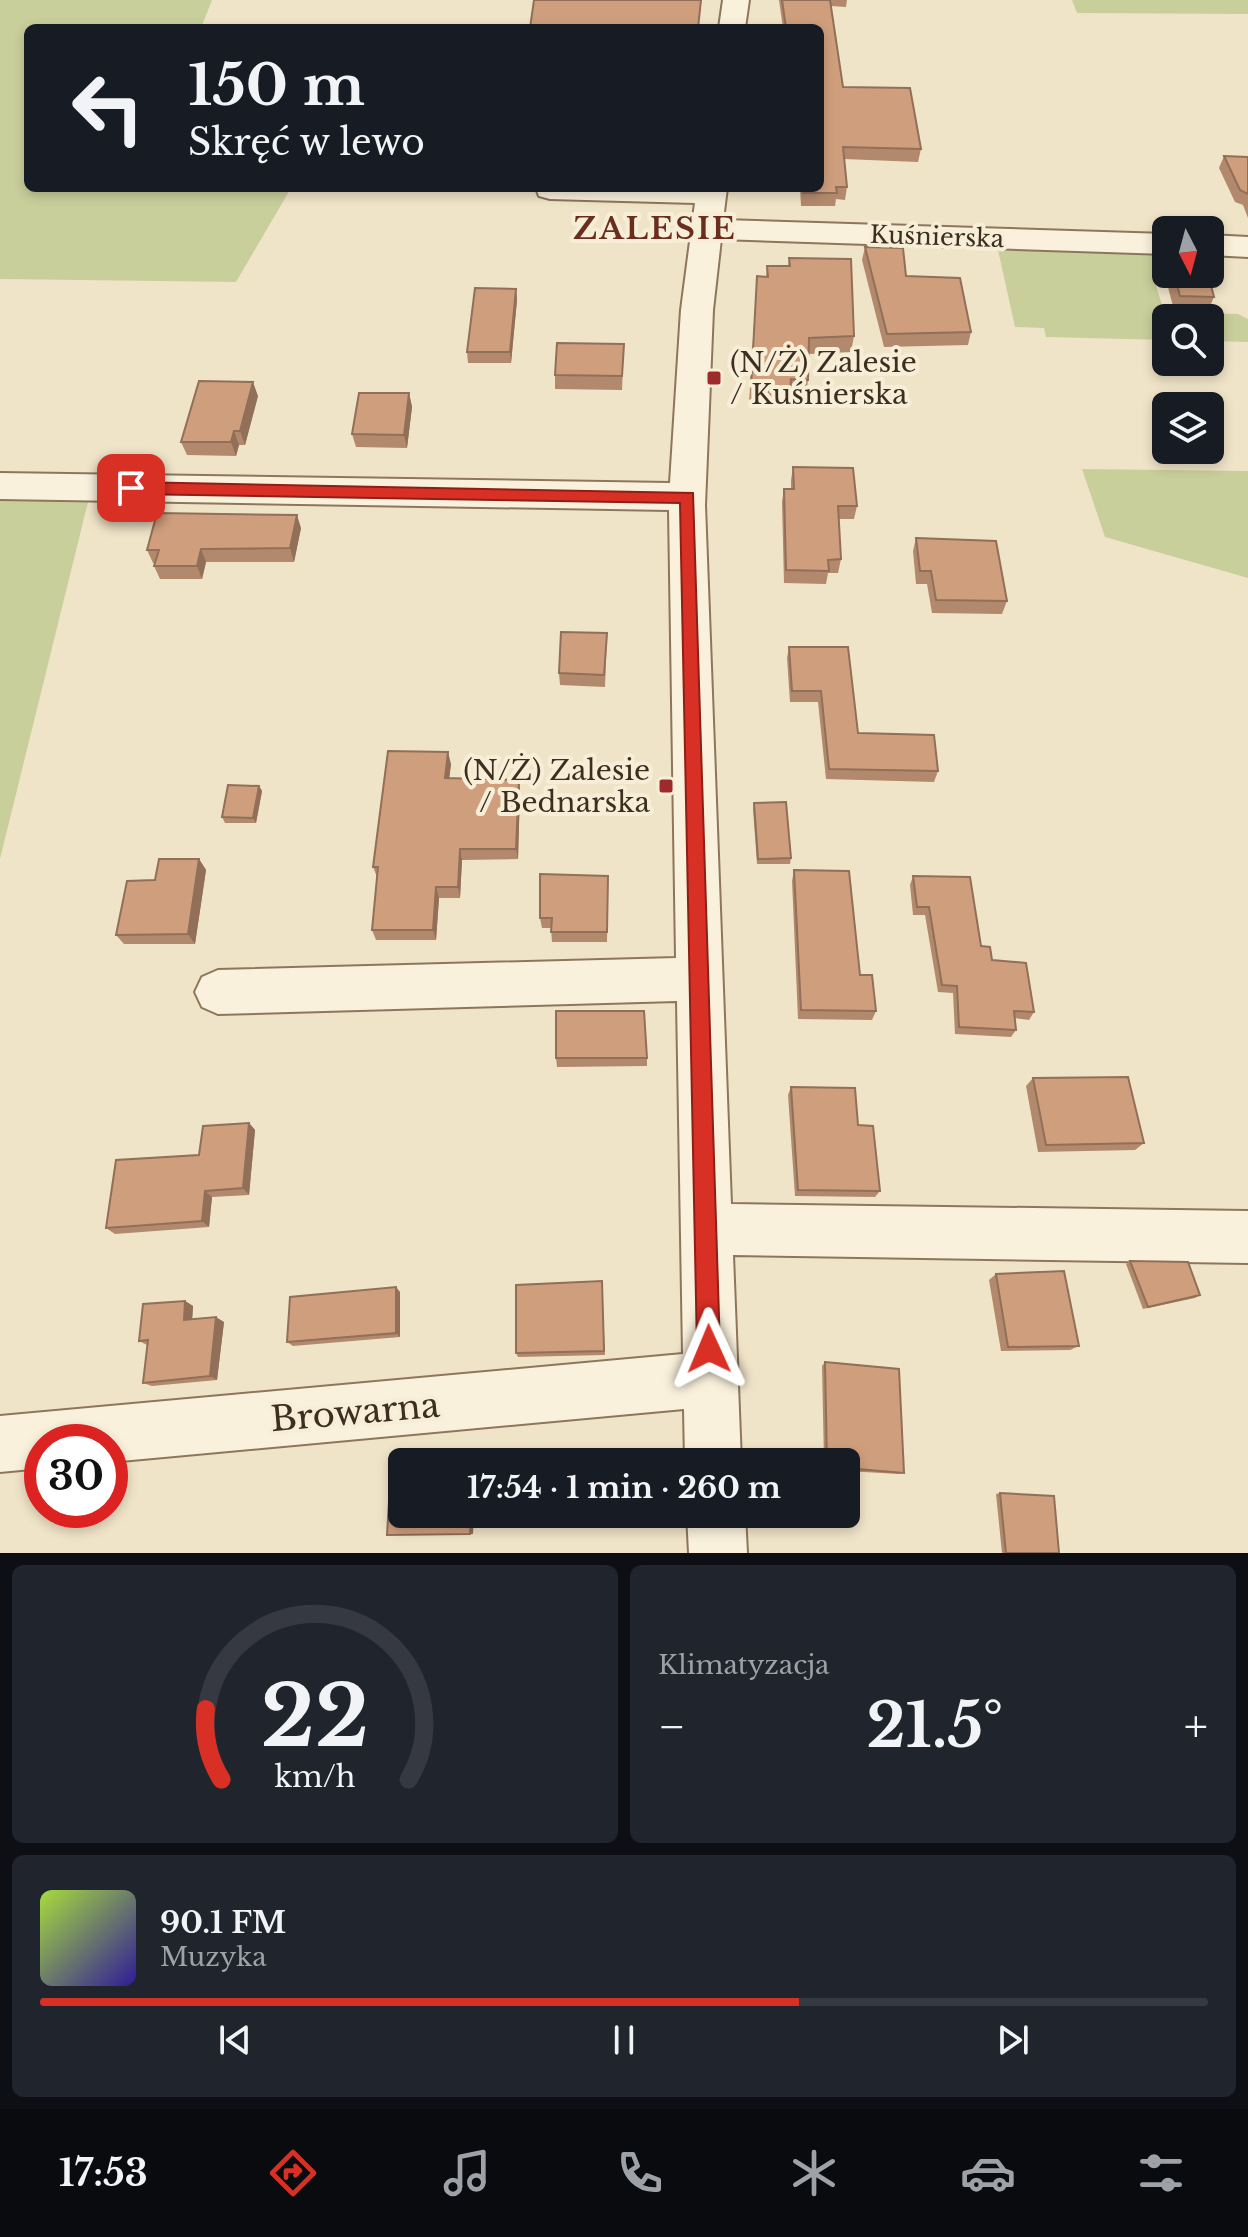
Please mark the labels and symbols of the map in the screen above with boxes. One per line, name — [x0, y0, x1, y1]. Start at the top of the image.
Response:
district label: ZALESIE — [573, 210, 737, 247]
north arrow — [1152, 216, 1224, 288]
street label: Kuśnierska — [869, 220, 1005, 253]
place label: (N/Ż) Zalesie / Kuśnierska — [730, 345, 917, 412]
marker: (N/Ż) Zalesie / Kuśnierska — [705, 369, 723, 387]
pin — [97, 454, 165, 522]
place label: (N/Ż) Zalesie / Bednarska — [463, 753, 650, 820]
marker: (N/Ż) Zalesie / Bednarska — [657, 777, 675, 795]
position arrow — [667, 1307, 751, 1391]
street label: Browarna — [269, 1384, 441, 1440]
speed limit sign: 30 — [24, 1424, 128, 1528]

